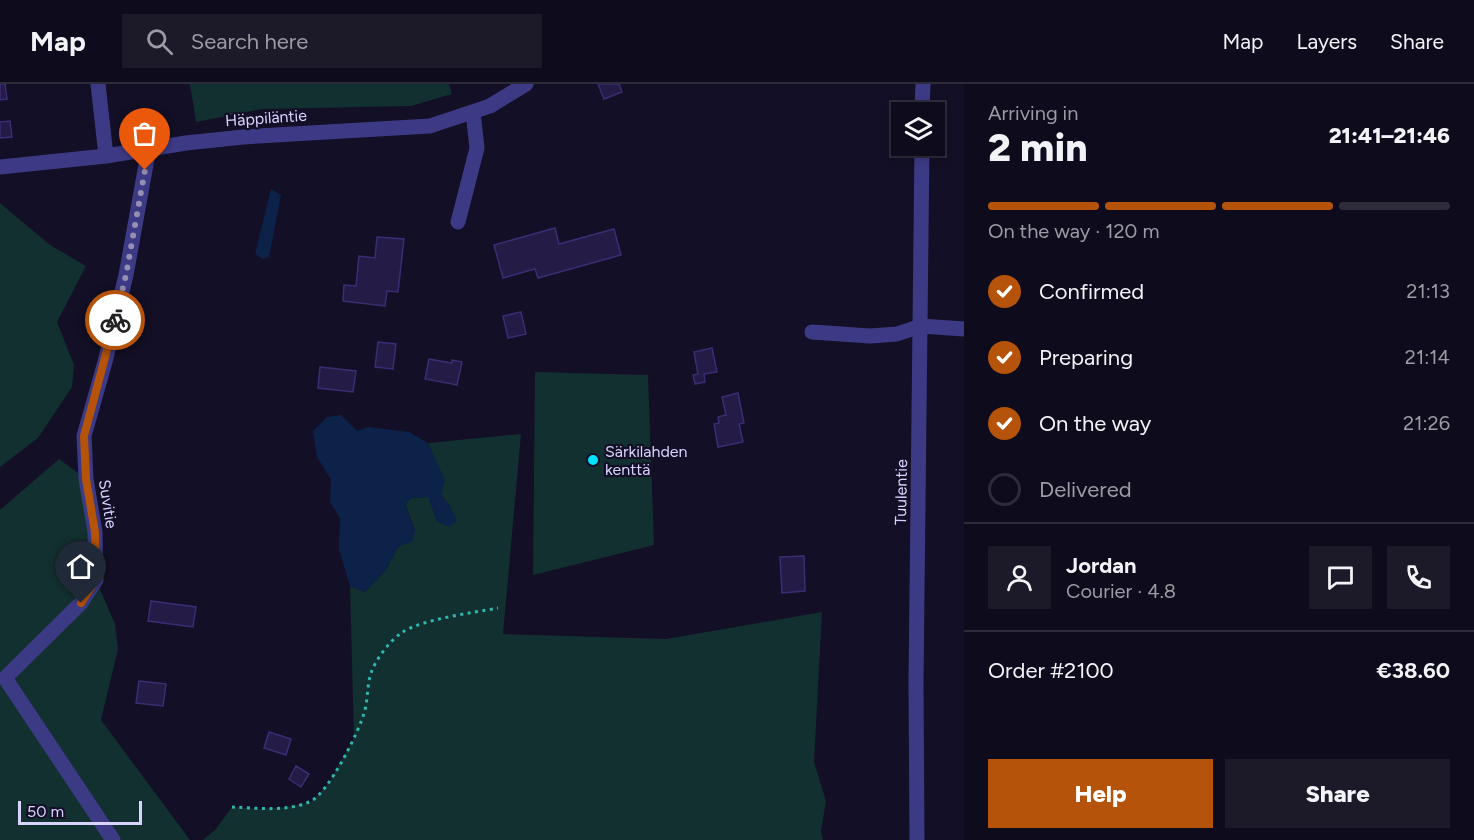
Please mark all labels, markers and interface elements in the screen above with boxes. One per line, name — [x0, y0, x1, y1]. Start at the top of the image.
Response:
search box — [122, 14, 542, 68]
text: Map — [30, 24, 86, 58]
icon: search — [143, 25, 176, 58]
text: Search here — [191, 28, 308, 55]
text: Map — [1223, 29, 1263, 54]
text: Layers — [1296, 29, 1357, 54]
text: Share — [1390, 29, 1444, 54]
text: Arriving in — [988, 101, 1078, 125]
map controls — [891, 102, 945, 156]
button: layers — [891, 102, 945, 156]
street label: Häppiläntie — [224, 106, 308, 130]
pin — [119, 108, 170, 170]
icon: bag — [128, 117, 161, 150]
text: 21:41–21:46 — [1329, 122, 1450, 149]
text: 2 min — [988, 124, 1088, 171]
text: On the way · 120 m — [988, 219, 1159, 243]
icon: check — [988, 275, 1021, 308]
text: Confirmed — [1039, 278, 1144, 305]
text: 21:13 — [1406, 279, 1450, 303]
courier — [85, 290, 145, 350]
icon: bike — [99, 304, 132, 337]
icon: check — [988, 341, 1021, 374]
text: Preparing — [1039, 344, 1133, 371]
text: 21:14 — [1405, 345, 1450, 369]
icon: check — [988, 407, 1021, 440]
text: On the way — [1039, 410, 1151, 437]
text: 21:26 — [1403, 411, 1450, 435]
place label: Särkilahden kenttä — [605, 442, 688, 479]
marker: Särkilahden kenttä — [586, 453, 600, 467]
street label: Tuulentie — [891, 459, 911, 525]
text: Delivered — [1039, 476, 1132, 503]
street label: Suvitie — [95, 478, 121, 530]
pin — [55, 541, 106, 603]
button: person — [988, 546, 1051, 609]
button: chat — [1309, 546, 1372, 609]
button: phone — [1387, 546, 1450, 609]
icon: home — [64, 550, 97, 583]
text: Jordan — [1066, 552, 1137, 579]
text: Courier · 4.8 — [1066, 579, 1176, 603]
text: Order #2100 — [988, 657, 1114, 684]
text: €38.60 — [1377, 657, 1450, 684]
button: Help — [988, 759, 1213, 828]
button: Share — [1225, 759, 1450, 828]
scale bar — [18, 798, 142, 826]
text: 50 m — [27, 802, 64, 821]

